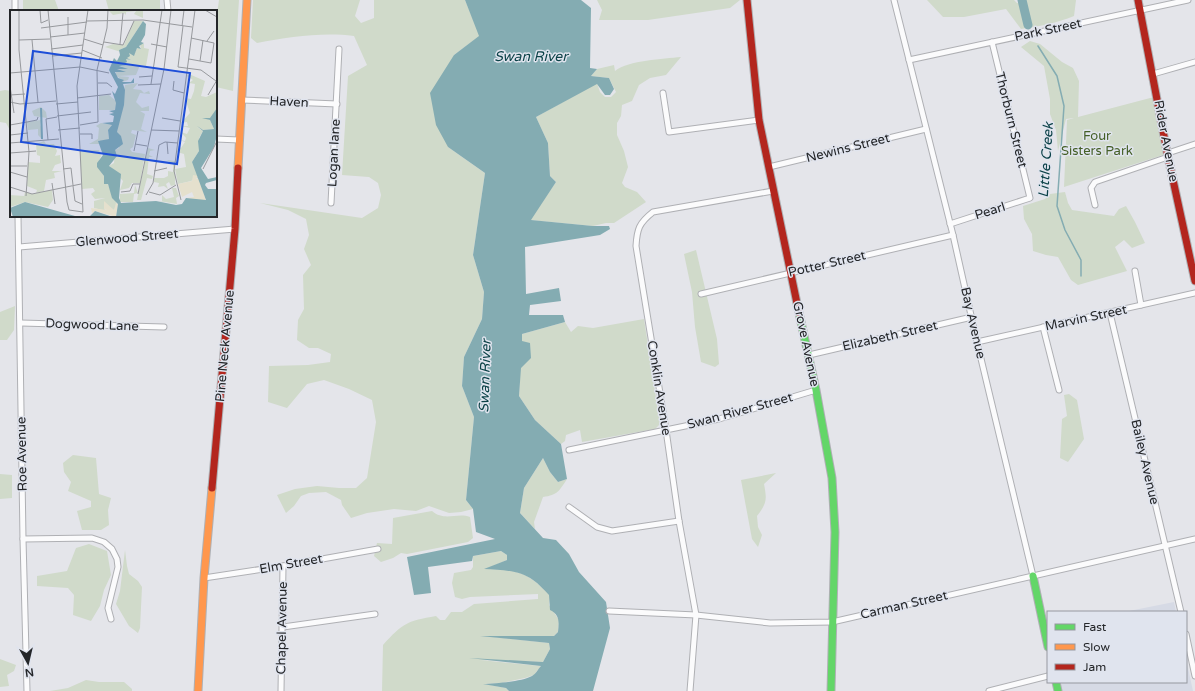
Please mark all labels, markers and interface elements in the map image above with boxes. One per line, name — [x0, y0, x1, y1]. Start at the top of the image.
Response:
inset map — [10, 10, 217, 217]
street label: Park Street — [1013, 15, 1083, 45]
water label: Swan River — [494, 48, 569, 65]
street label: Thorburn Street — [991, 70, 1031, 170]
street label: Haven — [269, 93, 309, 111]
street label: Rider Avenue — [1150, 99, 1182, 183]
street label: Logan lane — [324, 119, 344, 187]
water label: Little Creek — [1035, 120, 1057, 198]
park label: Four Sisters Park — [1061, 128, 1133, 159]
street label: Newins Street — [804, 130, 892, 166]
street label: Pearl — [973, 199, 1007, 223]
street label: Glenwood Street — [75, 226, 179, 250]
street label: Potter Street — [787, 247, 867, 281]
street label: Bay Avenue — [957, 286, 989, 360]
street label: Pine Neck Avenue — [212, 289, 238, 403]
street label: Grove Avenue — [789, 300, 823, 388]
street label: Marvin Street — [1044, 301, 1128, 334]
street label: Dogwood Lane — [45, 315, 139, 335]
street label: Elizabeth Street — [841, 317, 939, 355]
water label: Swan River — [475, 337, 495, 413]
street label: Conklin Avenue — [644, 339, 674, 437]
street label: Swan River Street — [685, 389, 795, 433]
street label: Roe Avenue — [13, 417, 31, 491]
street label: Bailey Avenue — [1127, 418, 1163, 506]
street label: Elm Street — [258, 551, 324, 577]
street label: Chapel Avenue — [273, 581, 291, 675]
street label: Carman Street — [859, 587, 949, 623]
legend — [1047, 611, 1187, 683]
text: Fast — [1083, 620, 1107, 634]
text: Slow — [1083, 640, 1110, 654]
north arrow — [8, 643, 48, 683]
text: Jam — [1083, 660, 1106, 674]
text: N — [24, 665, 35, 679]

